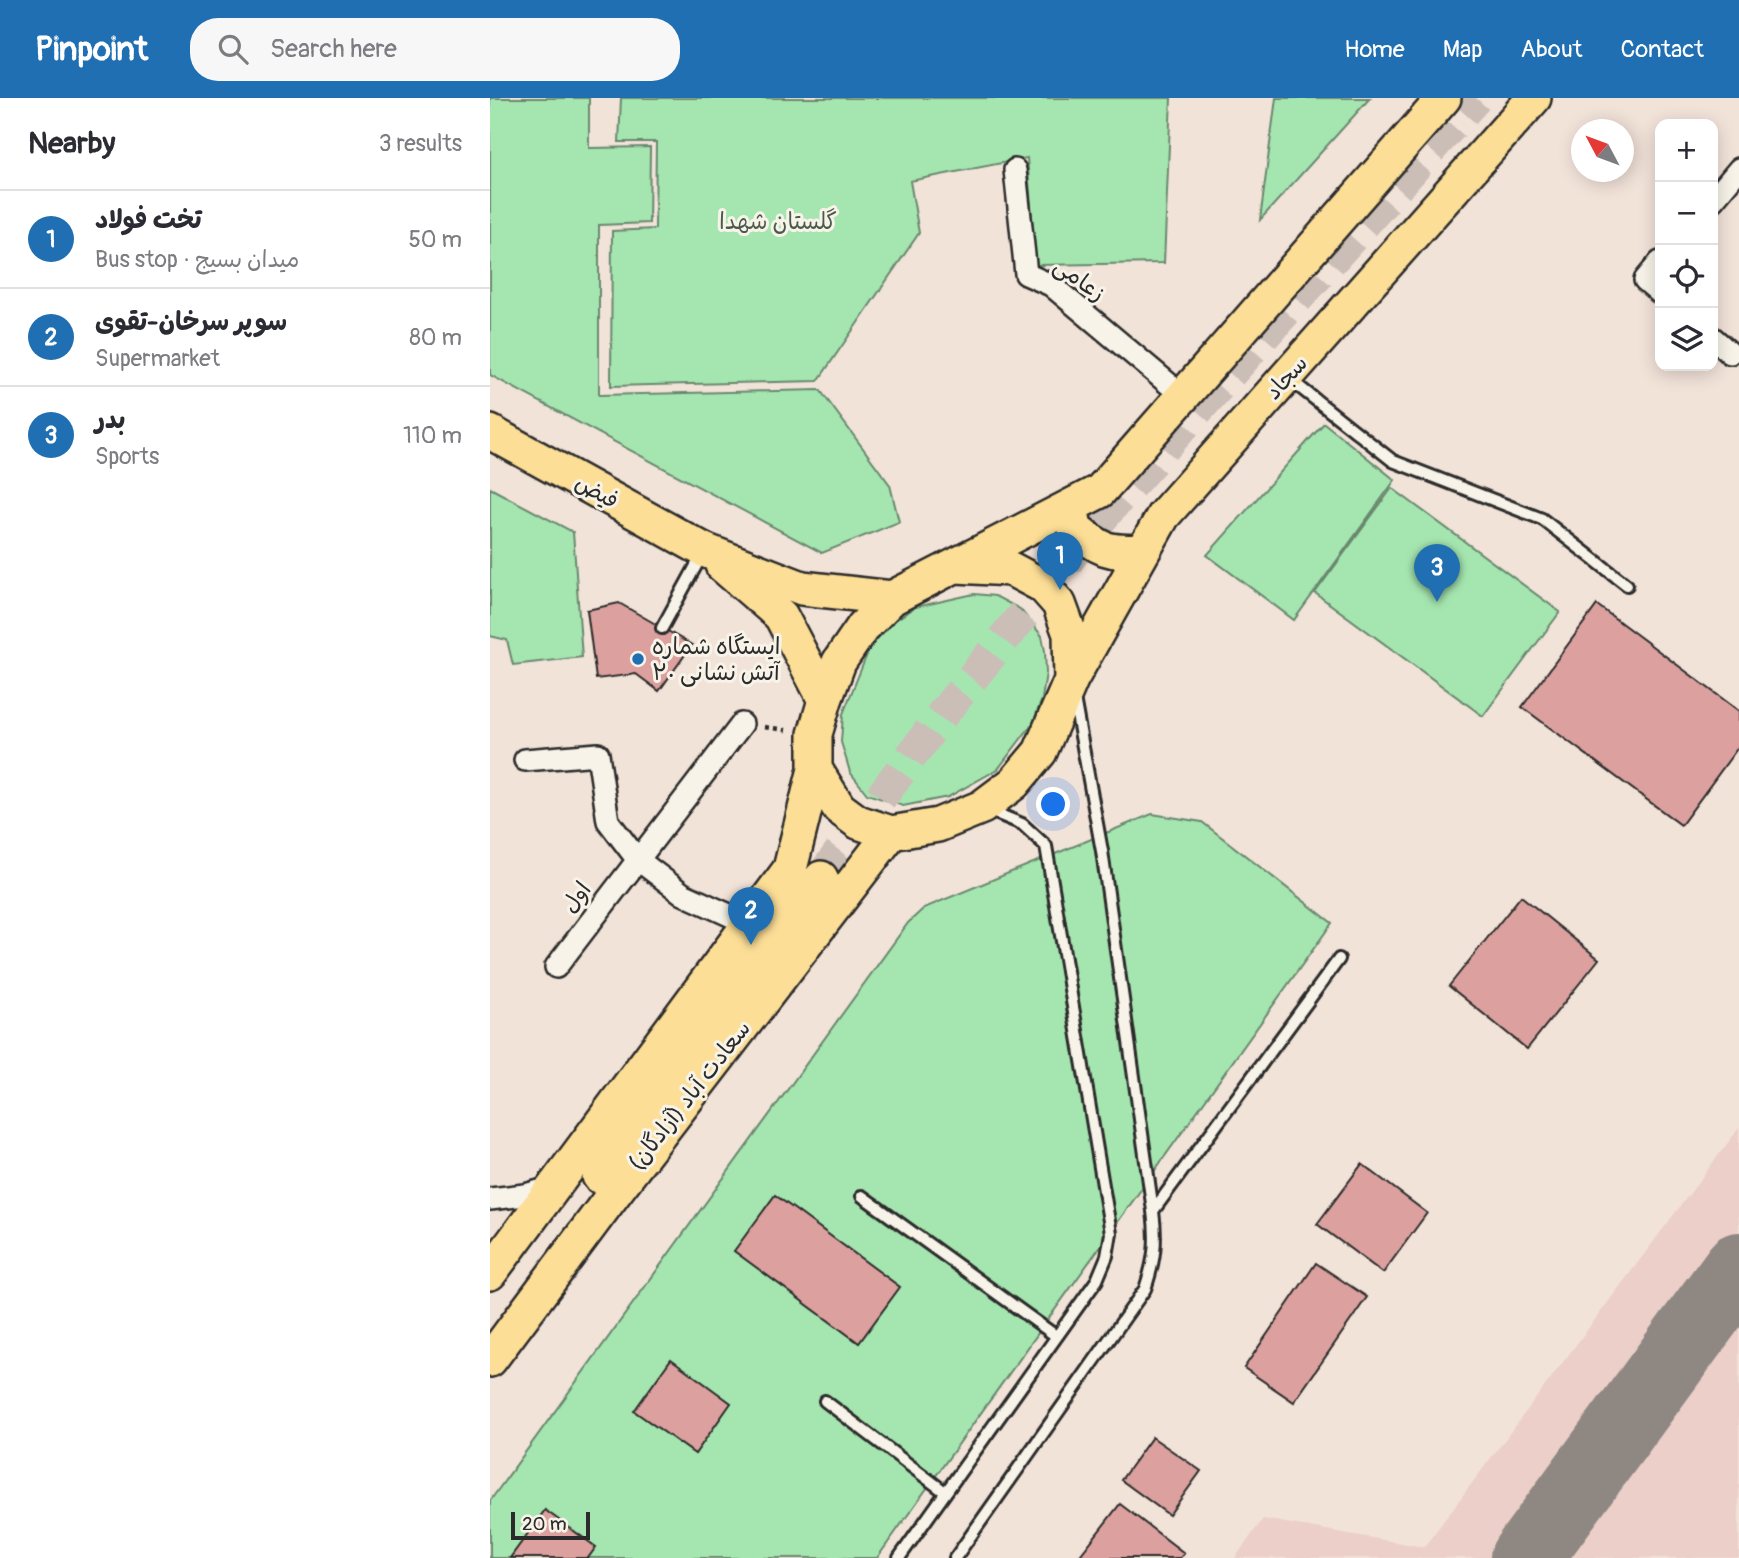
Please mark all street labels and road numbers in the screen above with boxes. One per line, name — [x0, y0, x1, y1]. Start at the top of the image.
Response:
street label: زعامی — [1048, 251, 1111, 308]
street label: سجاد — [1259, 349, 1314, 406]
street label: فیض — [570, 468, 624, 515]
street label: اول — [555, 876, 598, 919]
street label: سعادت آباد (آزادگان) — [622, 1015, 757, 1176]

